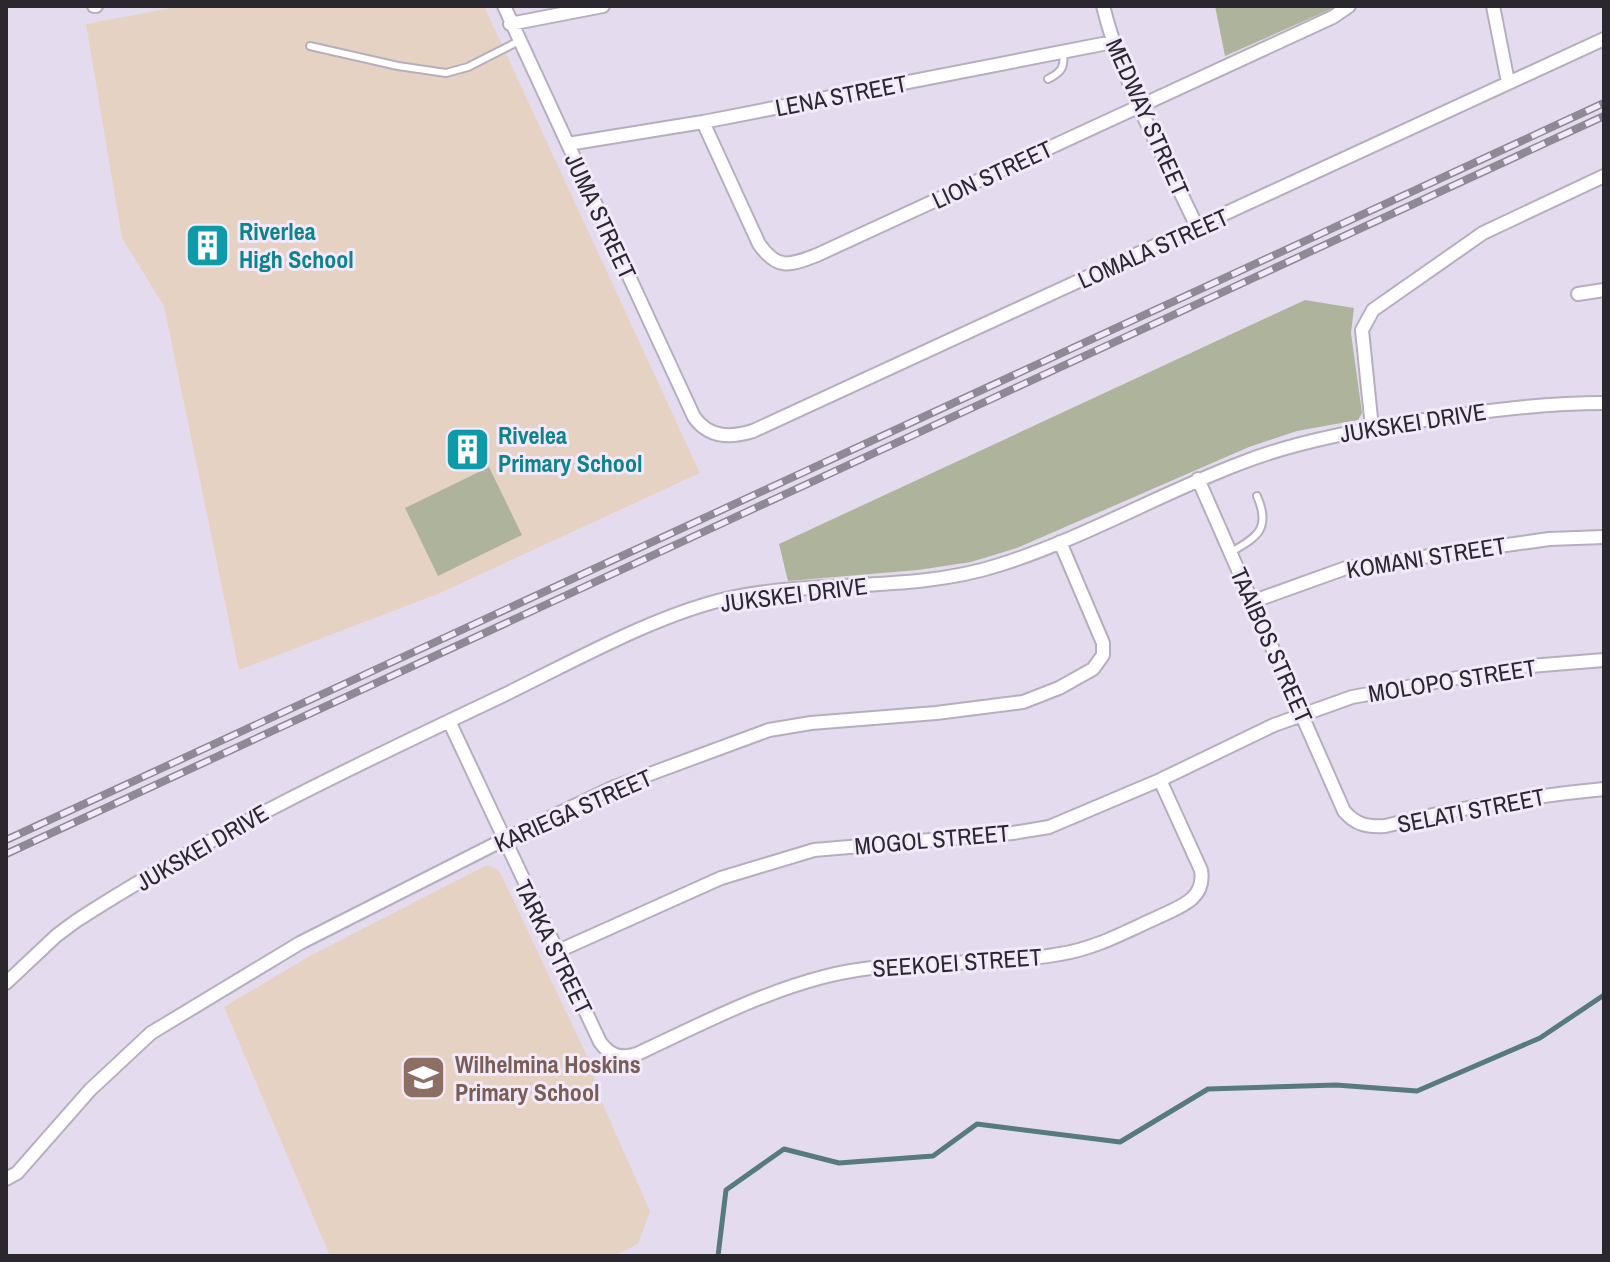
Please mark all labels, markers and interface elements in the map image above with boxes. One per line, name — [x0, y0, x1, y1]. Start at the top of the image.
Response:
street label: MEDWAY STREET — [1099, 33, 1197, 201]
street label: LENA STREET — [772, 67, 910, 123]
street label: LION STREET — [927, 132, 1057, 216]
street label: JUMA STREET — [558, 148, 644, 284]
street label: LOMALA STREET — [1073, 200, 1233, 296]
place label: Riverlea High School — [239, 215, 354, 275]
building icon: Riverlea High School — [184, 221, 232, 269]
street label: JUKSKEI DRIVE — [1338, 395, 1488, 449]
place label: Rivelea Primary School — [498, 419, 642, 479]
building icon: Rivelea Primary School — [443, 425, 491, 473]
street label: KOMANI STREET — [1344, 529, 1508, 585]
street label: TAAIBOS STREET — [1223, 562, 1321, 728]
street label: JUKSKEI DRIVE — [719, 569, 869, 619]
street label: MOLOPO STREET — [1366, 651, 1538, 709]
street label: KARIEGA STREET — [489, 761, 657, 859]
street label: SELATI STREET — [1395, 780, 1547, 840]
street label: JUKSKEI DRIVE — [130, 796, 274, 898]
street label: MOGOL STREET — [853, 816, 1011, 862]
street label: TARKA STREET — [508, 874, 600, 1020]
street label: SEEKOEI STREET — [871, 940, 1043, 984]
place label: Wilhelmina Hoskins Primary School — [455, 1048, 641, 1108]
school or university icon: Wilhelmina Hoskins Primary School — [400, 1054, 448, 1102]

